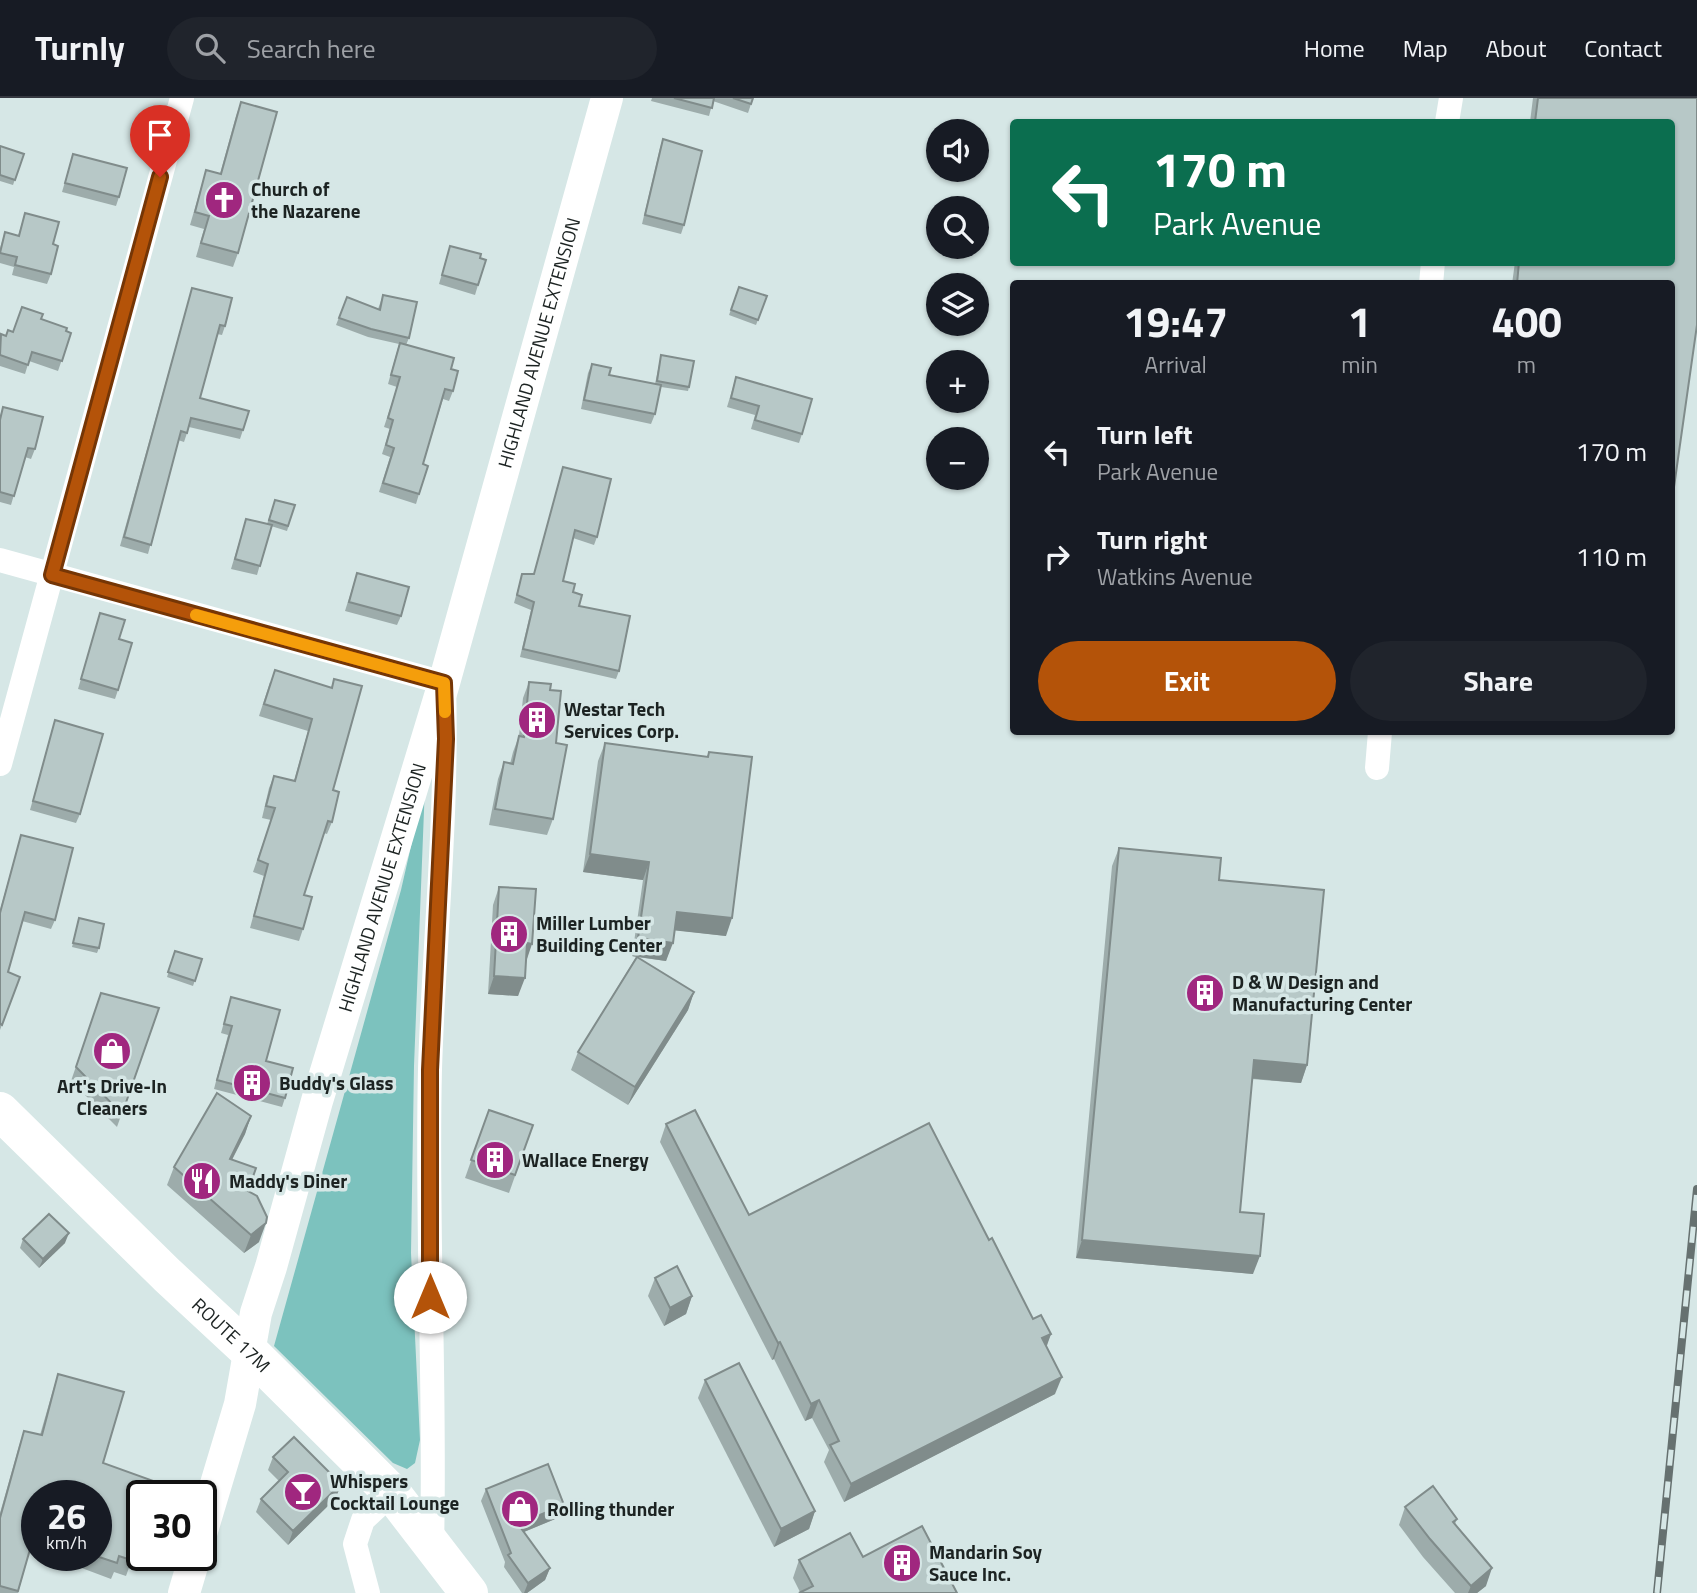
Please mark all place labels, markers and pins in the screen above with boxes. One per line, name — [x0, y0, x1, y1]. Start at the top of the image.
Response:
pin — [130, 105, 190, 177]
place label: Church of the Nazarene — [251, 174, 361, 225]
church icon: Church of the Nazarene — [203, 179, 245, 221]
place label: Westar Tech Services Corp. — [564, 694, 679, 745]
building icon: Westar Tech Services Corp. — [516, 699, 558, 741]
place label: Miller Lumber Building Center — [536, 908, 662, 959]
building icon: Miller Lumber Building Center — [488, 913, 530, 955]
place label: D & W Design and Manufacturing Center — [1232, 967, 1412, 1018]
building icon: D & W Design and Manufacturing Center — [1184, 972, 1226, 1014]
shop icon: Art's Drive-In Cleaners — [91, 1030, 133, 1072]
building icon: Buddy's Glass — [231, 1062, 273, 1104]
place label: Buddy's Glass — [279, 1068, 394, 1097]
place label: Art's Drive-In Cleaners — [57, 1071, 167, 1122]
building icon: Wallace Energy — [474, 1139, 516, 1181]
place label: Wallace Energy — [522, 1145, 649, 1174]
restaurant icon: Maddy's Diner — [181, 1160, 223, 1202]
place label: Maddy's Diner — [229, 1166, 347, 1195]
place label: Whispers Cocktail Lounge — [330, 1466, 460, 1517]
bar icon: Whispers Cocktail Lounge — [282, 1471, 324, 1513]
shop icon: Rolling thunder — [499, 1488, 541, 1530]
place label: Rolling thunder — [547, 1494, 674, 1523]
place label: Mandarin Soy Sauce Inc. — [929, 1537, 1043, 1588]
building icon: Mandarin Soy Sauce Inc. — [881, 1542, 923, 1584]

